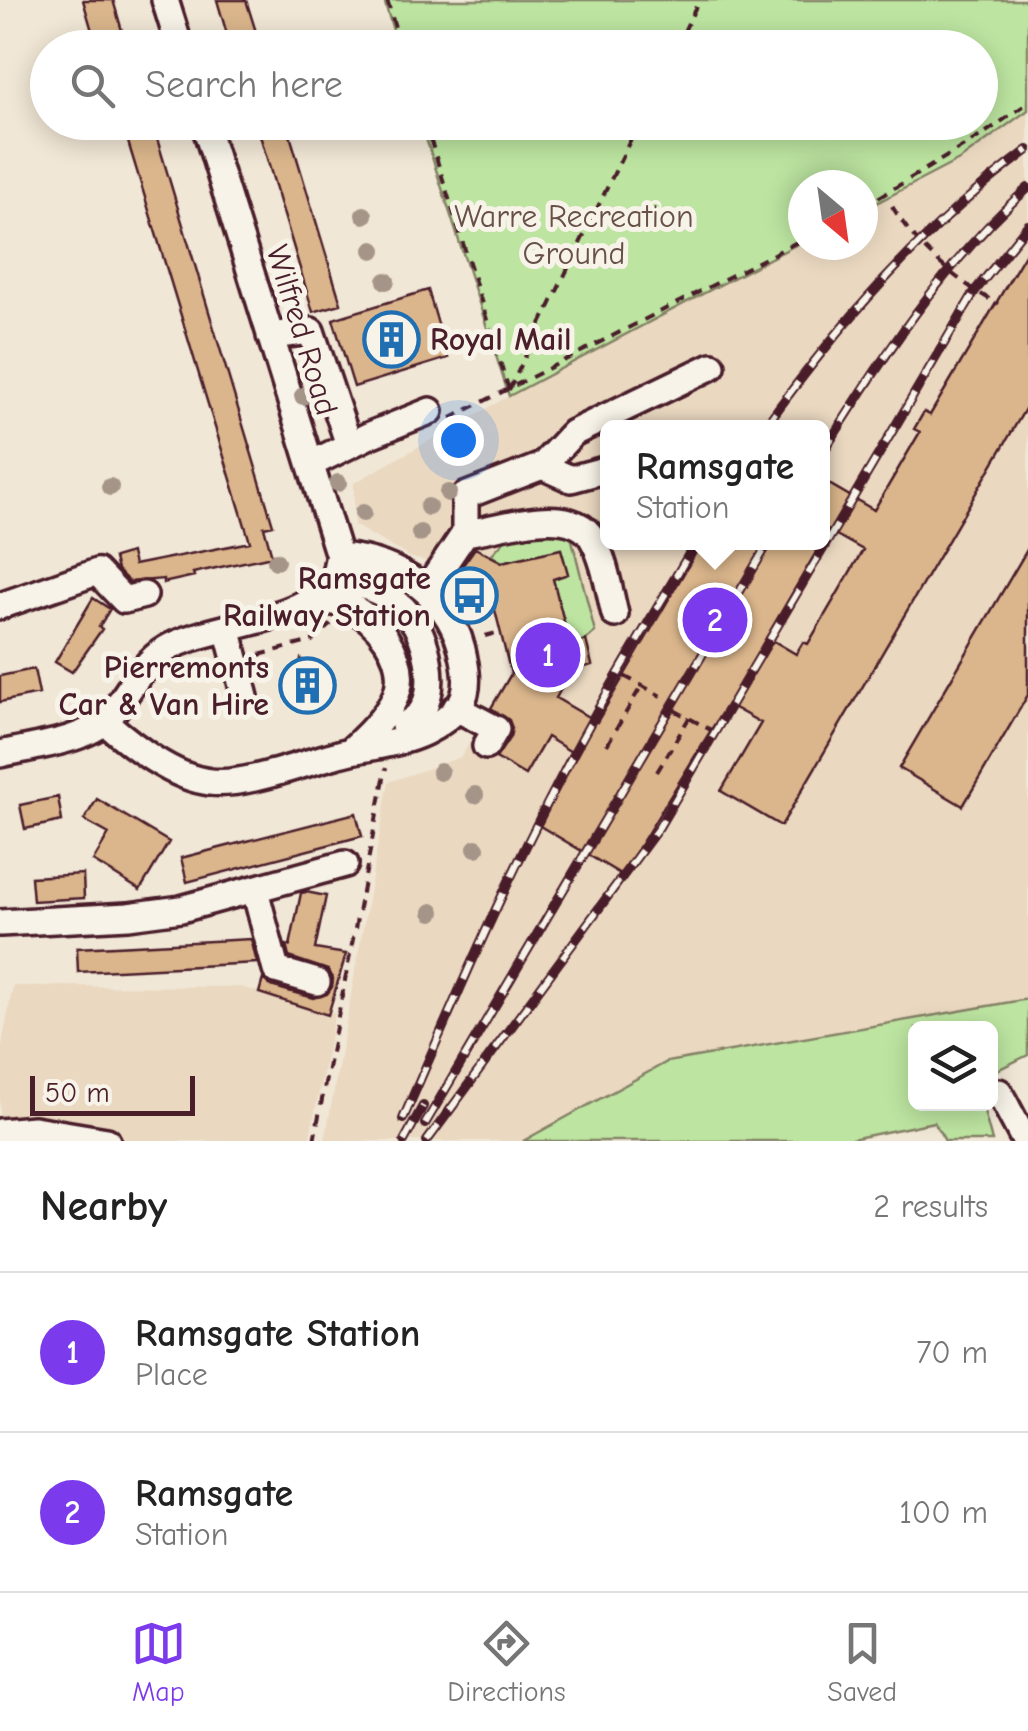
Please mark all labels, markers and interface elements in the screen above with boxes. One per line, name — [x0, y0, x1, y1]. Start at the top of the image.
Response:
search box — [30, 30, 998, 140]
icon: search — [65, 58, 120, 113]
text: Search here — [145, 63, 343, 107]
north arrow — [788, 170, 878, 260]
park label: Warre Recreation Ground — [454, 198, 694, 272]
street label: Wilfred Road — [259, 241, 345, 419]
building icon: Royal Mail — [361, 309, 421, 369]
place label: Royal Mail — [430, 321, 572, 358]
your location — [433, 415, 484, 466]
popup — [600, 420, 830, 550]
text: Ramsgate — [636, 445, 794, 489]
text: Station — [636, 489, 729, 526]
place label: Ramsgate Railway Station — [223, 560, 431, 634]
bus stop icon: Ramsgate Railway Station — [440, 566, 500, 626]
pin: 2 — [682, 582, 748, 658]
pin: 1 — [516, 618, 580, 692]
place label: Pierremonts Car & Van Hire — [59, 649, 269, 723]
building icon: Pierremonts Car & Van Hire — [278, 655, 338, 715]
map controls — [908, 1021, 998, 1111]
button: layers — [908, 1021, 998, 1111]
scale bar — [30, 1071, 195, 1116]
text: 50 m — [45, 1077, 110, 1109]
text: Nearby — [40, 1182, 167, 1231]
text: 2 results — [873, 1188, 988, 1225]
text: Ramsgate Station — [135, 1312, 420, 1356]
text: 1 — [66, 1334, 79, 1371]
text: 70 m — [916, 1334, 988, 1371]
text: Place — [135, 1356, 208, 1393]
text: Ramsgate — [135, 1472, 293, 1516]
text: 2 — [65, 1494, 80, 1531]
text: 100 m — [899, 1494, 988, 1531]
text: Station — [135, 1516, 228, 1553]
tab: Map — [131, 1616, 186, 1708]
tab: Directions — [447, 1616, 566, 1708]
tab: Saved — [827, 1616, 897, 1708]

